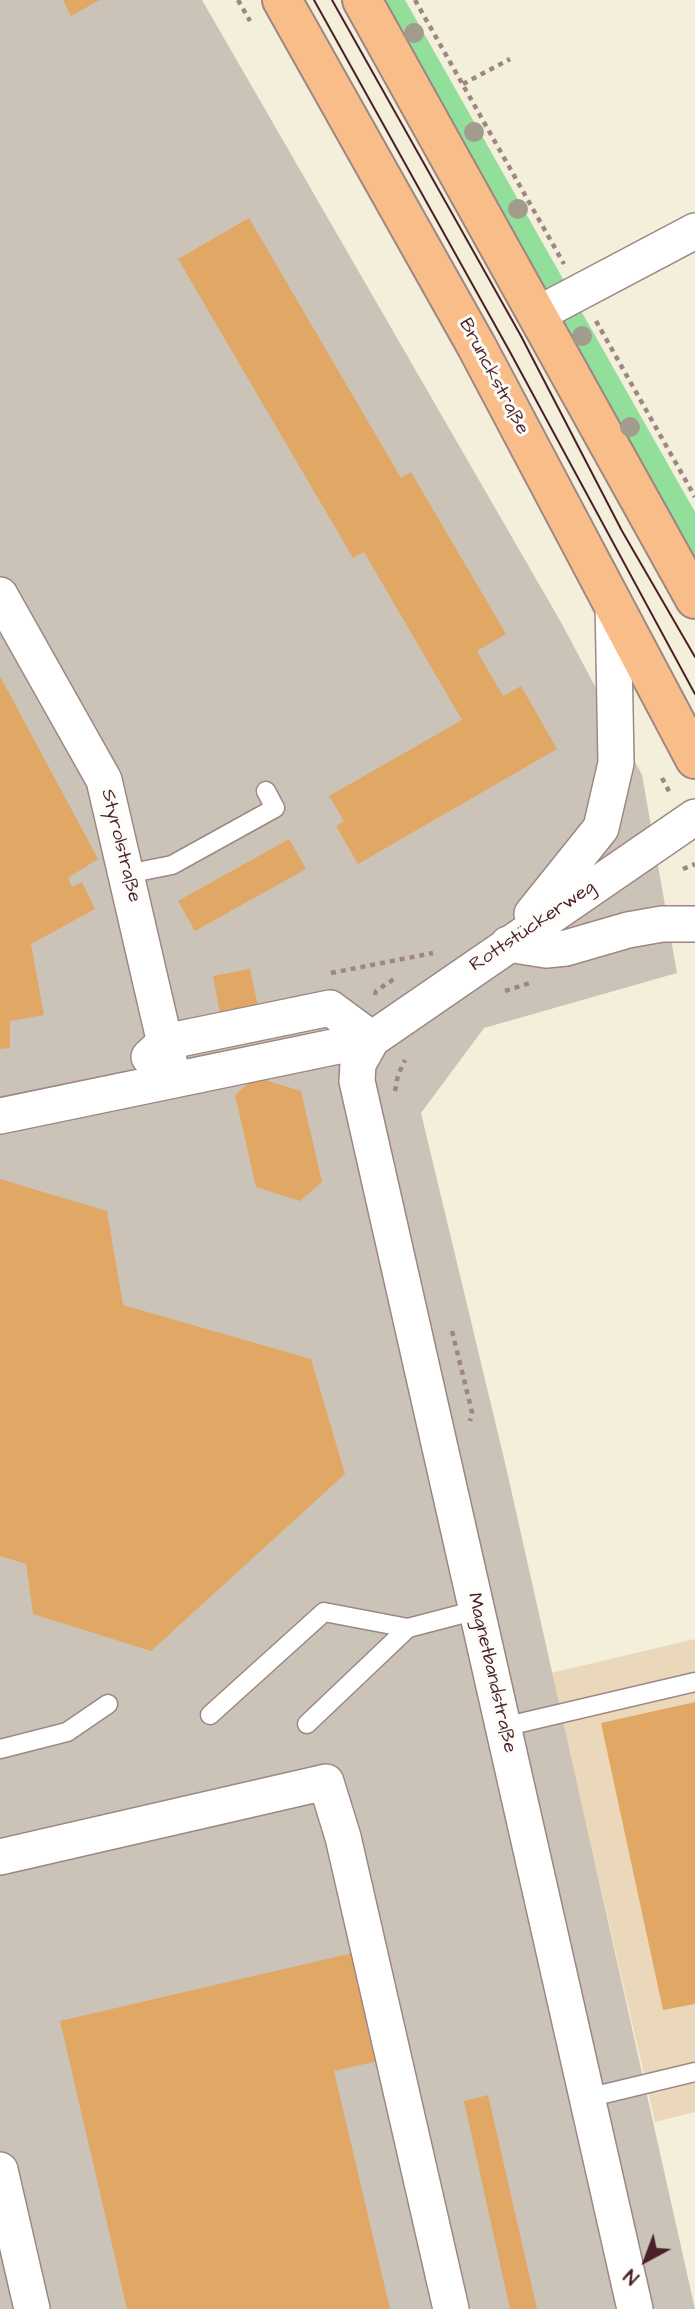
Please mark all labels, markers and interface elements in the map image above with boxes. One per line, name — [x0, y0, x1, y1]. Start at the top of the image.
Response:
street label: Brunckstraße — [453, 315, 533, 439]
street label: Styrolstraße — [95, 787, 145, 905]
street label: Rottstückerweg — [466, 877, 600, 977]
street label: Magnetbandstraße — [462, 1591, 520, 1755]
north arrow — [611, 2225, 681, 2295]
text: N — [619, 2262, 645, 2290]

